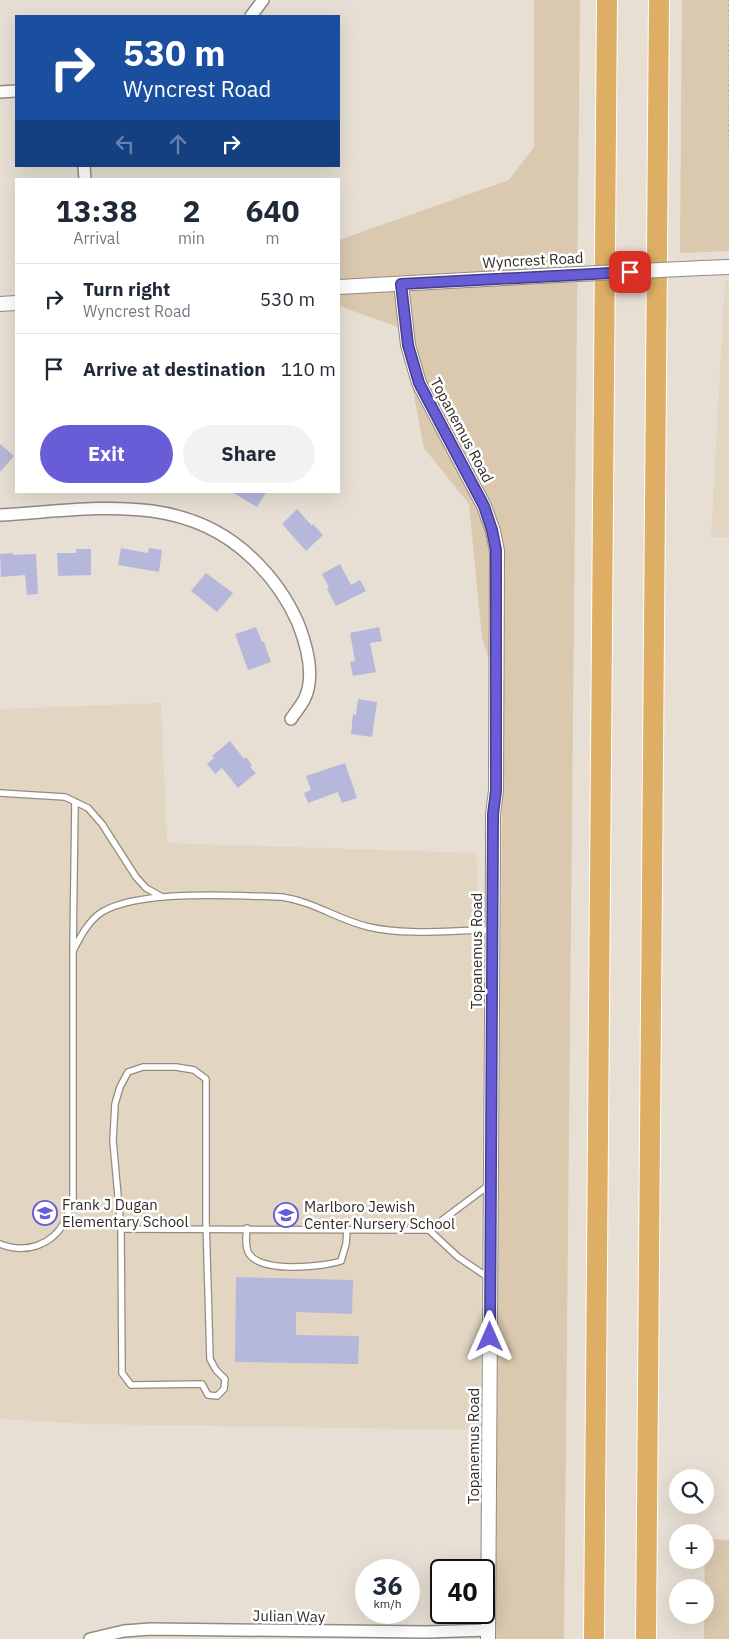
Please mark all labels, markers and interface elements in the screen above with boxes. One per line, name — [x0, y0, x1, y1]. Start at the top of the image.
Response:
text: 530 m — [123, 30, 226, 76]
icon: right — [40, 35, 105, 100]
text: Wyncrest Road — [123, 74, 271, 103]
icon: left — [111, 130, 139, 158]
icon: ahead — [164, 130, 192, 158]
icon: right — [217, 130, 245, 158]
text: 13:38 — [56, 191, 137, 230]
text: 2 — [182, 191, 200, 230]
text: 640 — [245, 191, 299, 230]
text: Arrival — [73, 228, 120, 248]
text: min — [178, 228, 205, 248]
text: m — [265, 228, 279, 248]
street label: Wyncrest Road — [482, 248, 584, 272]
pin — [609, 251, 651, 293]
icon: arrive — [616, 258, 644, 286]
text: Turn right — [83, 277, 170, 301]
icon: right — [40, 285, 68, 313]
text: 530 m — [260, 287, 315, 311]
text: Wyncrest Road — [83, 301, 191, 321]
icon: arrive — [40, 355, 68, 383]
text: Arrive at destination — [83, 357, 266, 381]
text: 110 m — [281, 357, 336, 381]
street label: Topanemus Road — [426, 374, 498, 486]
button: Exit — [40, 425, 173, 483]
button: Share — [183, 425, 315, 483]
street label: Topanemus Road — [467, 893, 486, 1009]
place label: Frank J Dugan Elementary School — [62, 1195, 189, 1231]
place label: Marlboro Jewish Center Nursery School — [304, 1197, 455, 1233]
school or university icon: Frank J Dugan Elementary School — [32, 1200, 58, 1226]
school or university icon: Marlboro Jewish Center Nursery School — [273, 1202, 299, 1228]
position arrow — [463, 1310, 515, 1362]
street label: Topanemus Road — [464, 1388, 483, 1504]
map controls — [669, 1469, 714, 1624]
button: search — [669, 1469, 714, 1514]
button: + — [669, 1524, 714, 1569]
speed limit sign: 40 — [430, 1559, 495, 1624]
text: 36 — [372, 1569, 403, 1602]
button: − — [669, 1579, 714, 1624]
text: km/h — [373, 1596, 402, 1611]
street label: Julian Way — [252, 1606, 326, 1626]

